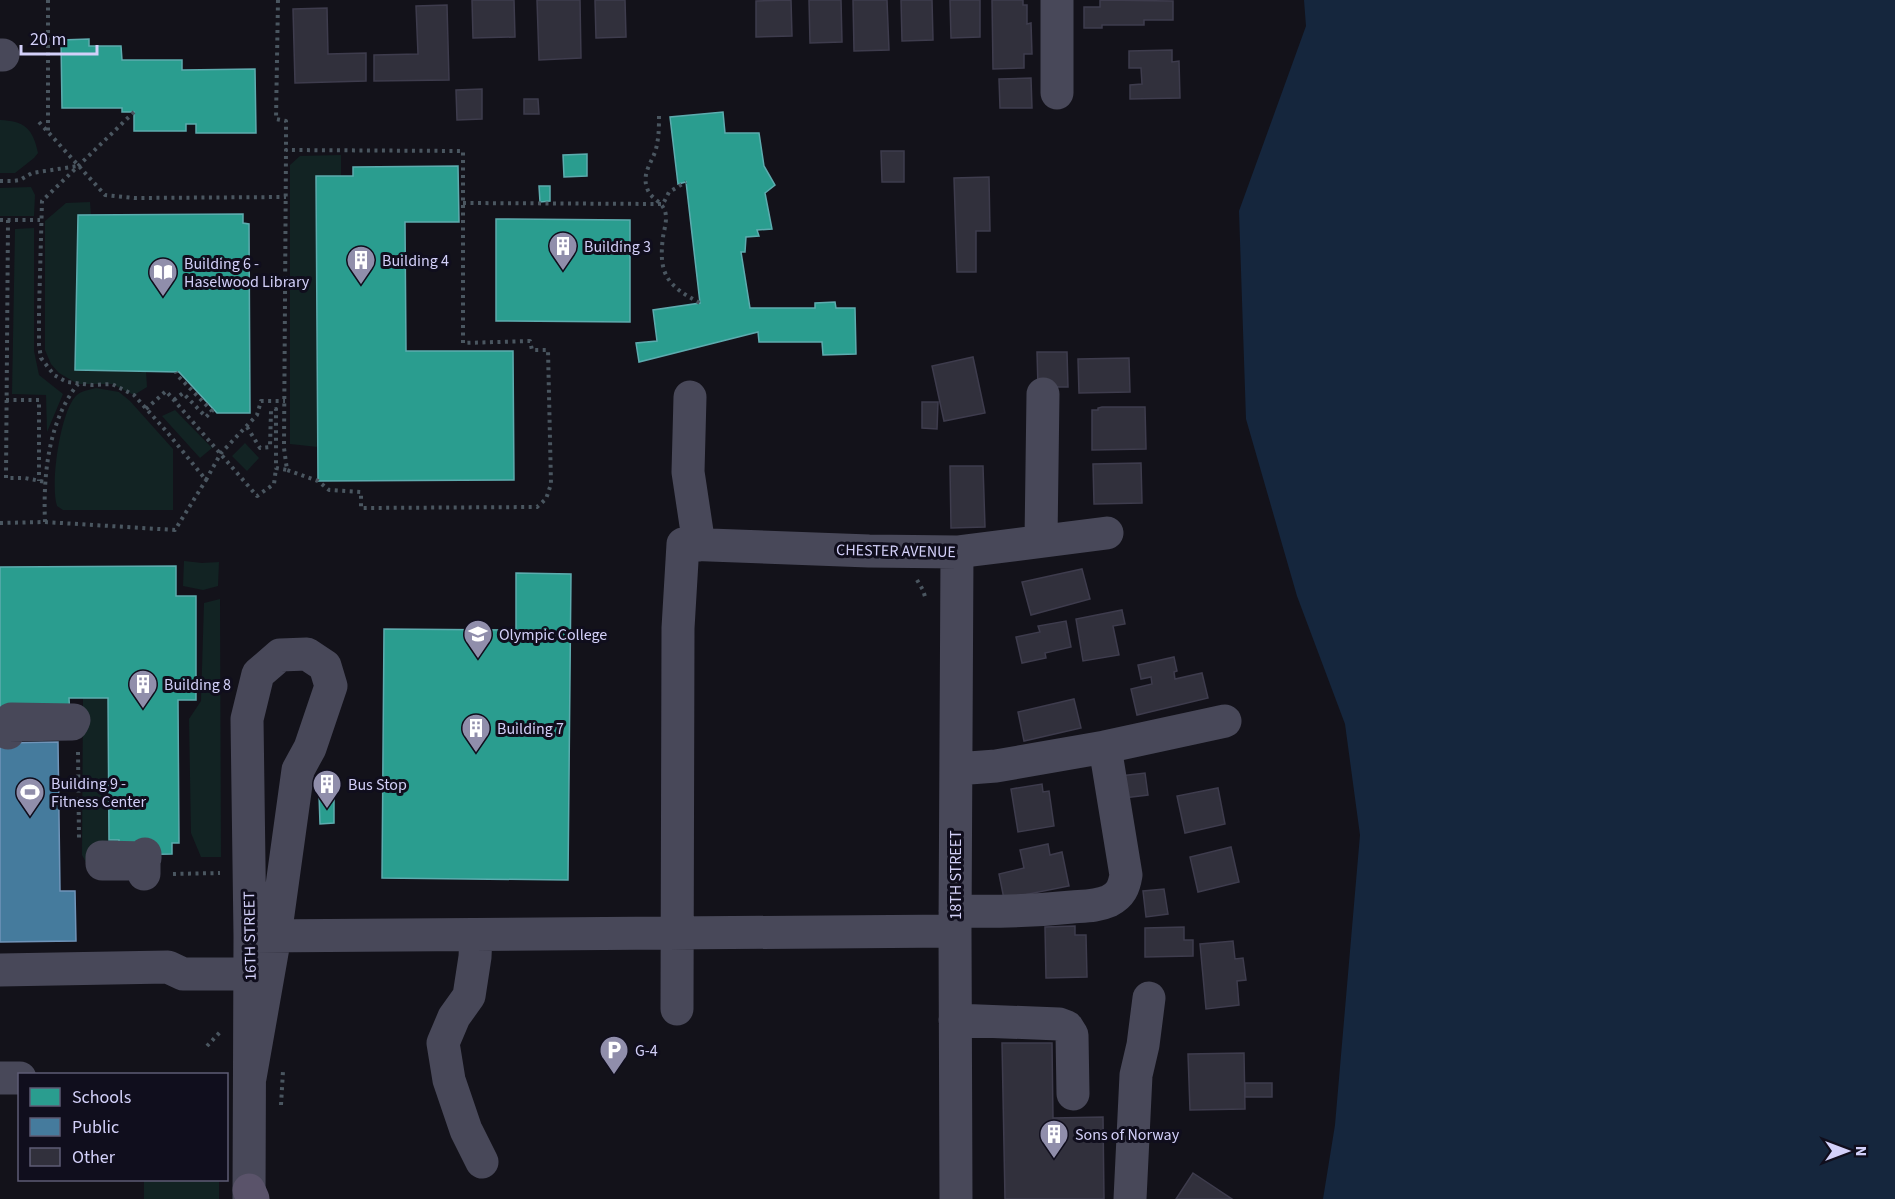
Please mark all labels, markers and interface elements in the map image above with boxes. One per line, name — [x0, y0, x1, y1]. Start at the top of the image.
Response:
scale bar — [21, 18, 98, 56]
text: 20 m — [30, 27, 66, 52]
building icon: Building 3 — [547, 230, 579, 272]
place label: Building 3 — [584, 236, 651, 258]
building icon: Building 4 — [345, 244, 377, 286]
place label: Building 4 — [382, 250, 449, 272]
place label: Building 6 - Haselwood Library — [184, 253, 310, 293]
library icon: Building 6 - Haselwood Library — [147, 256, 179, 298]
street label: CHESTER AVENUE — [836, 539, 956, 563]
school or university icon: Olympic College — [462, 618, 494, 660]
place label: Olympic College — [499, 624, 607, 646]
building icon: Building 8 — [127, 668, 159, 710]
place label: Building 8 — [164, 674, 231, 696]
building icon: Building 7 — [460, 712, 492, 754]
place label: Building 7 — [497, 718, 564, 740]
building icon: Bus Stop — [311, 768, 343, 810]
place label: Building 9 - Fitness Center — [51, 773, 146, 813]
place label: Bus Stop — [348, 774, 407, 796]
sports icon: Building 9 - Fitness Center — [14, 776, 46, 818]
street label: 18TH STREET — [945, 830, 967, 920]
street label: 16TH STREET — [238, 891, 262, 981]
parking icon: G-4 — [598, 1034, 630, 1076]
place label: G-4 — [635, 1040, 658, 1062]
legend — [18, 1073, 228, 1181]
text: Schools — [72, 1085, 131, 1110]
text: Public — [72, 1115, 119, 1140]
building icon: Sons of Norway — [1038, 1118, 1070, 1160]
north arrow — [1817, 1121, 1877, 1181]
place label: Sons of Norway — [1075, 1124, 1180, 1146]
text: Other — [72, 1145, 116, 1170]
text: N — [1850, 1146, 1872, 1156]

